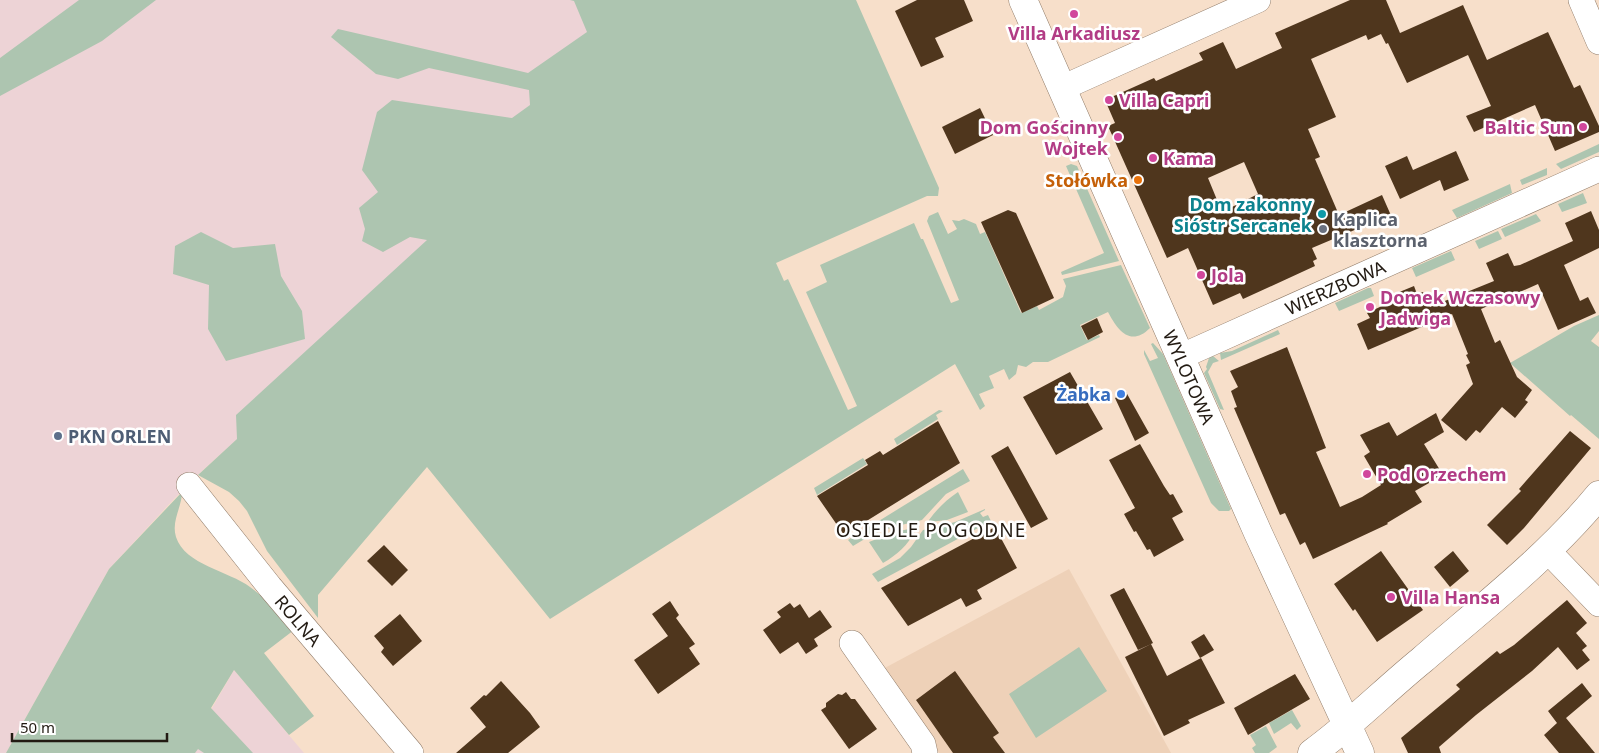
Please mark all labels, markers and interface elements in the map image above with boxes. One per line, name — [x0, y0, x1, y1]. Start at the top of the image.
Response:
marker: Villa Arkadiusz — [1068, 8, 1080, 20]
place label: Villa Arkadiusz — [1008, 21, 1140, 45]
place label: Villa Capri — [1119, 88, 1209, 112]
marker: Villa Capri — [1103, 94, 1115, 106]
place label: Dom Gościnny Wojtek — [980, 115, 1109, 160]
place label: Baltic Sun — [1484, 115, 1573, 139]
marker: Baltic Sun — [1577, 121, 1589, 133]
marker: Dom Gościnny Wojtek — [1112, 131, 1124, 143]
place label: Kama — [1163, 146, 1214, 170]
marker: Kama — [1147, 152, 1159, 164]
place label: Stołówka — [1045, 168, 1128, 192]
marker: Stołówka — [1132, 174, 1144, 186]
place label: Dom zakonny Sióstr Sercanek — [1174, 192, 1313, 237]
place label: Kaplica klasztorna — [1333, 207, 1428, 252]
marker: Dom zakonny Sióstr Sercanek — [1316, 208, 1328, 220]
marker: Kaplica klasztorna — [1317, 223, 1329, 235]
street label: WIERZBOWA — [1281, 254, 1390, 320]
place label: Jola — [1209, 263, 1244, 287]
marker: Jola — [1195, 269, 1207, 281]
place label: Domek Wczasowy Jadwiga — [1378, 285, 1541, 330]
marker: Domek Wczasowy Jadwiga — [1364, 301, 1376, 313]
street label: WYLOTOWA — [1158, 326, 1221, 428]
place label: Żabka — [1056, 382, 1111, 406]
marker: Żabka — [1115, 388, 1127, 400]
place label: PKN ORLEN — [68, 424, 171, 448]
marker: PKN ORLEN — [52, 430, 64, 442]
place label: Pod Orzechem — [1377, 462, 1507, 486]
marker: Pod Orzechem — [1361, 468, 1373, 480]
district label: OSIEDLE POGODNE — [836, 517, 1026, 543]
place label: Villa Hansa — [1401, 585, 1500, 609]
street label: ROLNA — [270, 590, 327, 651]
marker: Villa Hansa — [1385, 591, 1397, 603]
scale bar — [12, 710, 168, 742]
text: 50 m — [20, 717, 55, 737]

